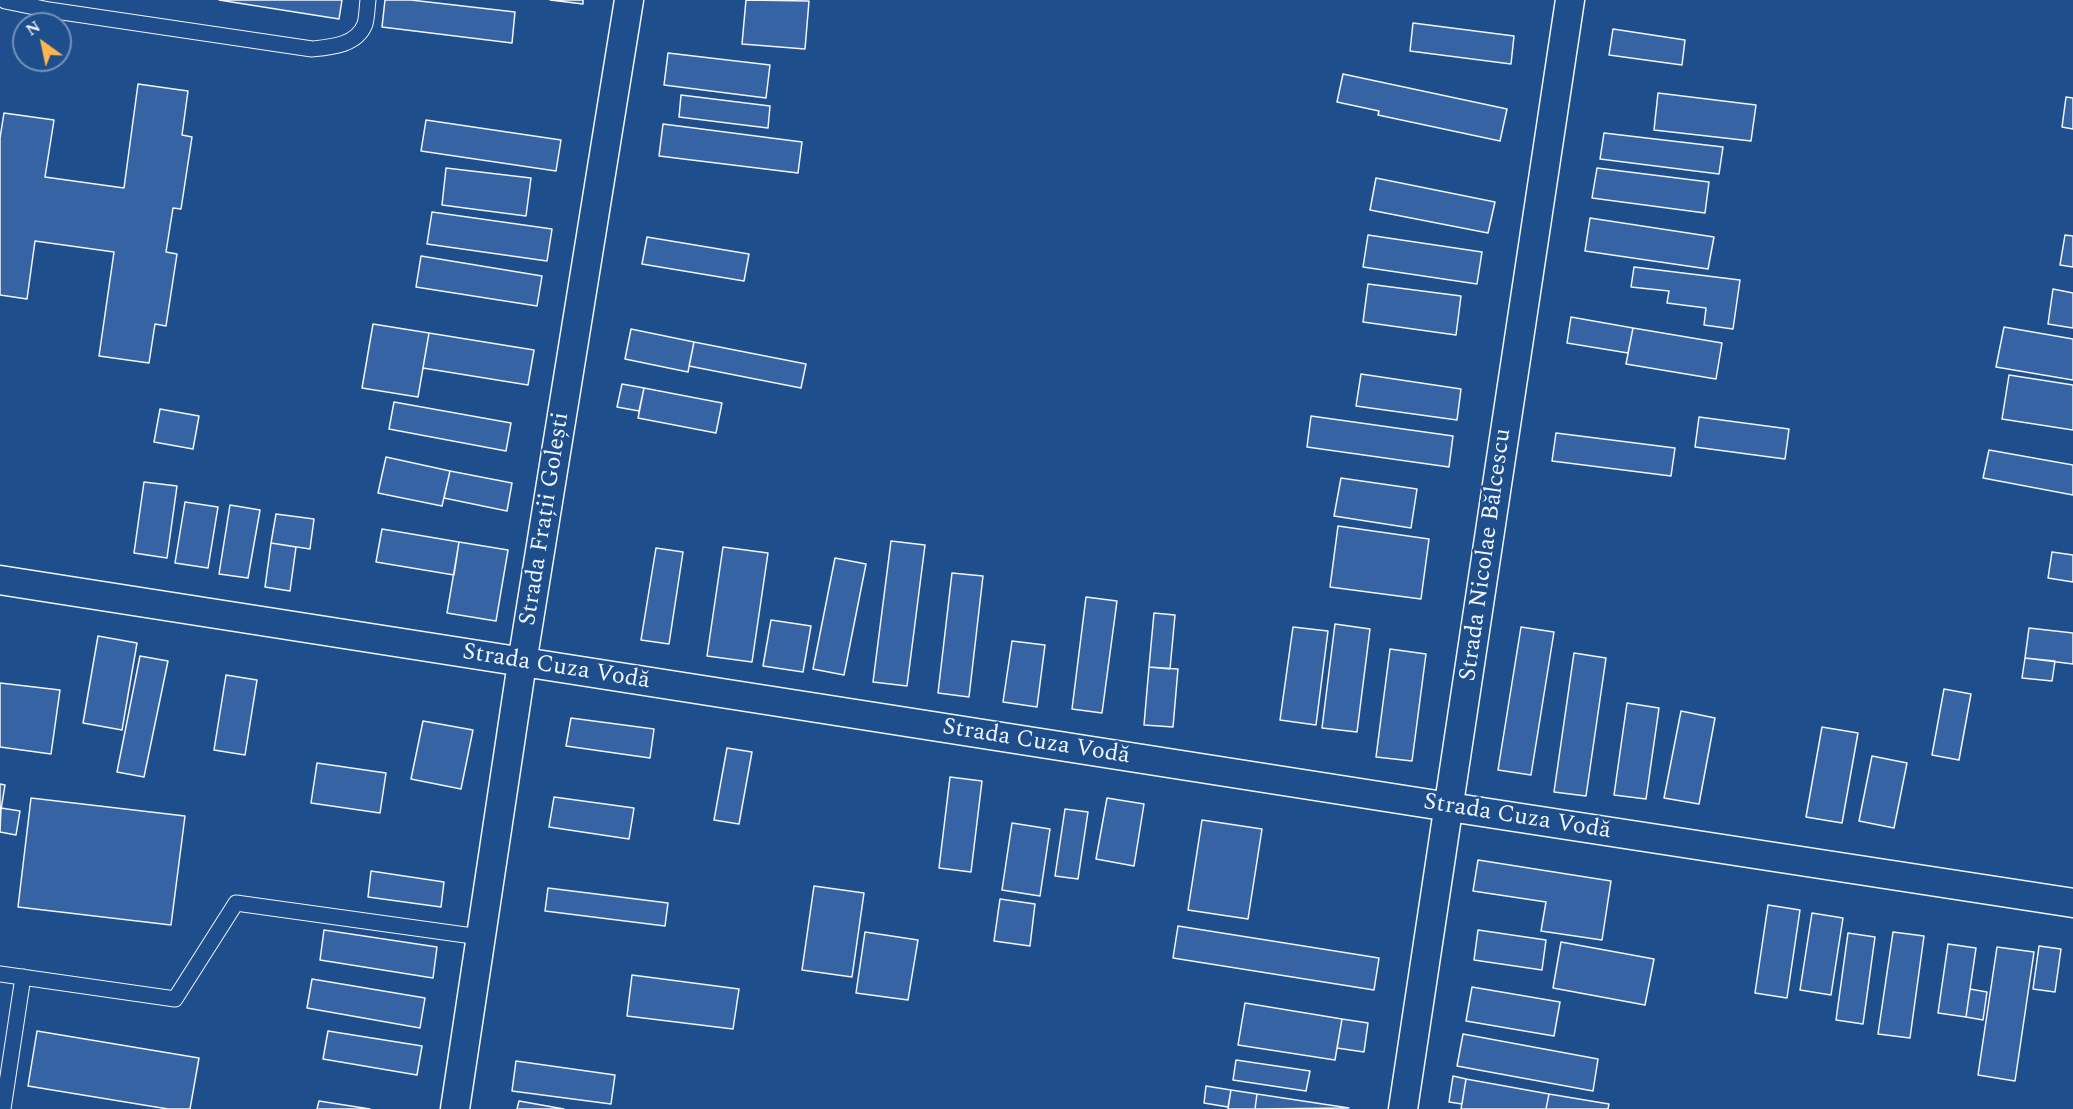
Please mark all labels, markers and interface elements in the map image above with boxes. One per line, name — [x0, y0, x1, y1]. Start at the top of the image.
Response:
north arrow — [12, 12, 72, 72]
text: N — [21, 15, 45, 42]
street label: Strada Frații Golești — [515, 410, 577, 628]
street label: Strada Nicolae Bălcescu — [1455, 427, 1519, 683]
street label: Strada Cuza Vodă — [460, 639, 652, 697]
street label: Strada Cuza Vodă — [940, 714, 1132, 772]
street label: Strada Cuza Vodă — [1421, 789, 1613, 847]

